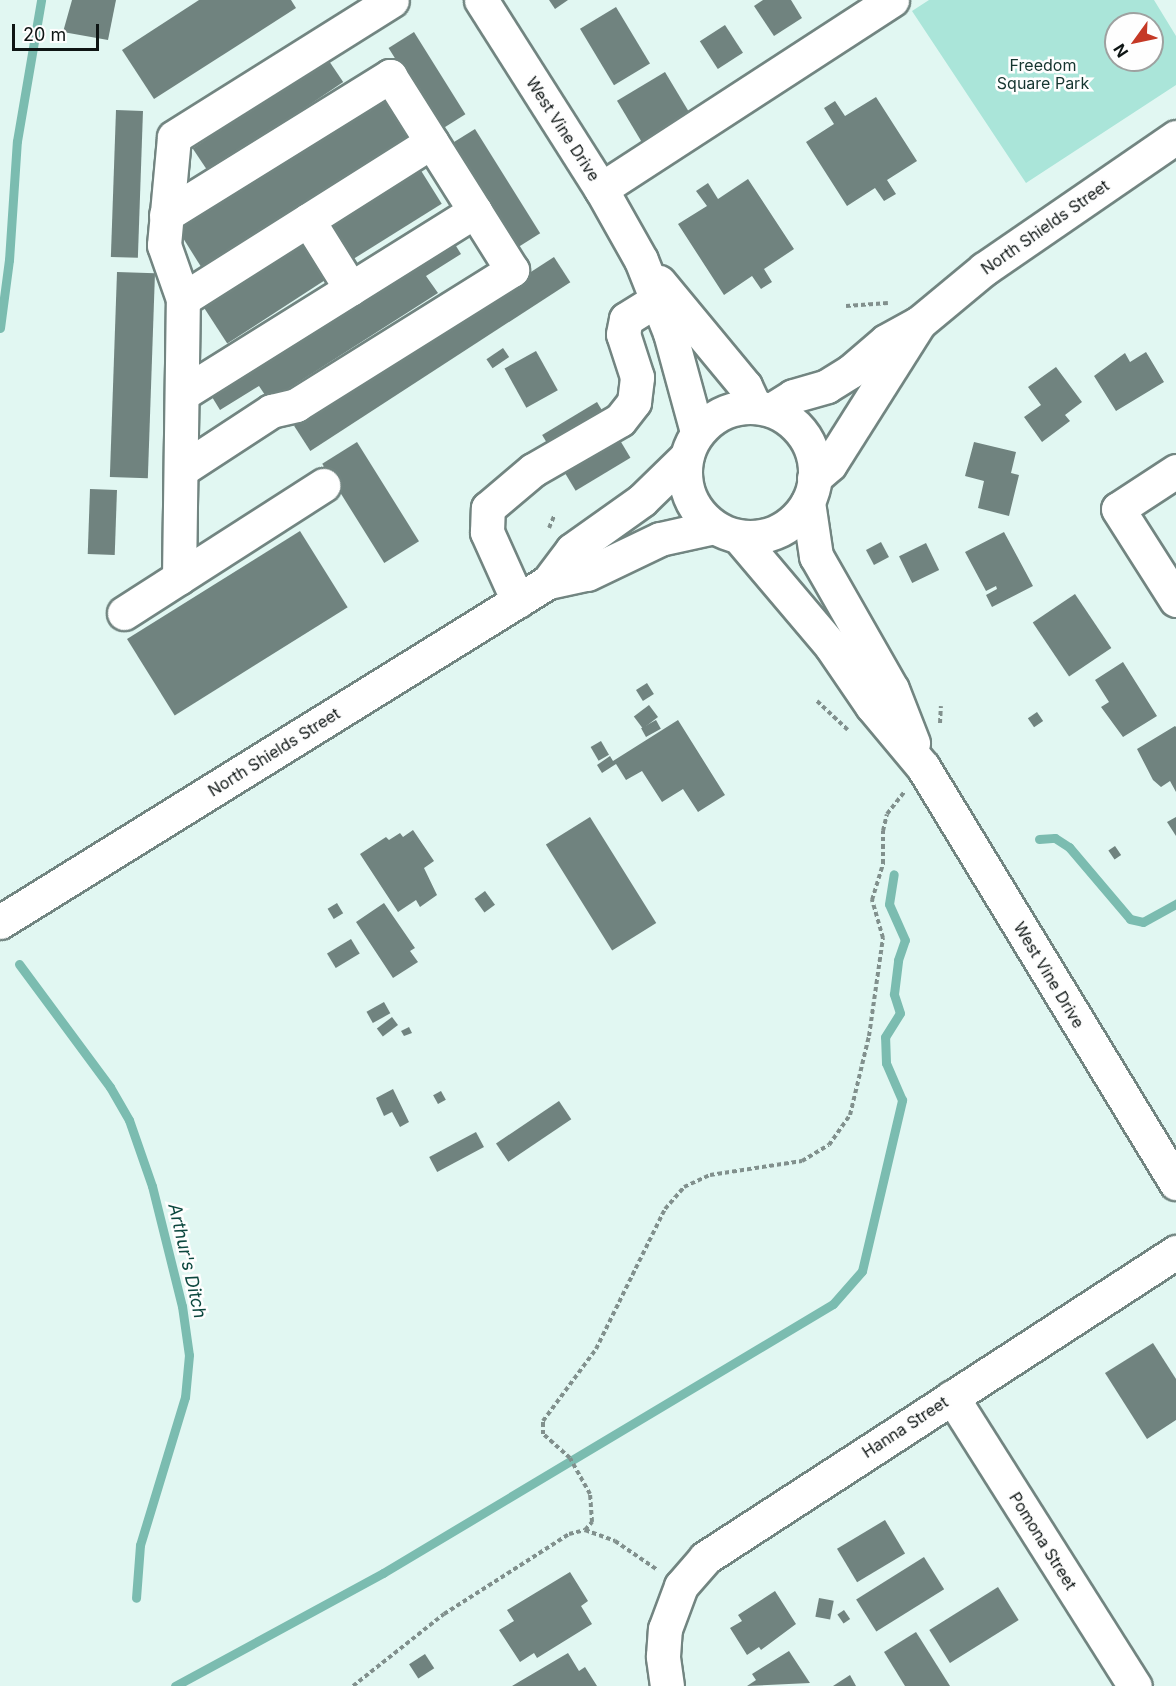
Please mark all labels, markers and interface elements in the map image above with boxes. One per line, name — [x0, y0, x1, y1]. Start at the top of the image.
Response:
scale bar — [15, 12, 102, 50]
north arrow — [1104, 12, 1164, 72]
text: 20 m — [23, 24, 66, 45]
text: N — [1109, 40, 1132, 61]
park label: Freedom Square Park — [997, 55, 1089, 93]
street label: West Vine Drive — [522, 73, 604, 185]
street label: North Shields Street — [977, 176, 1113, 278]
street label: North Shields Street — [205, 704, 343, 800]
street label: West Vine Drive — [1010, 918, 1088, 1032]
water label: Arthur's Ditch — [163, 1201, 211, 1321]
street label: Hanna Street — [859, 1392, 951, 1462]
street label: Pomona Street — [1005, 1489, 1081, 1593]

